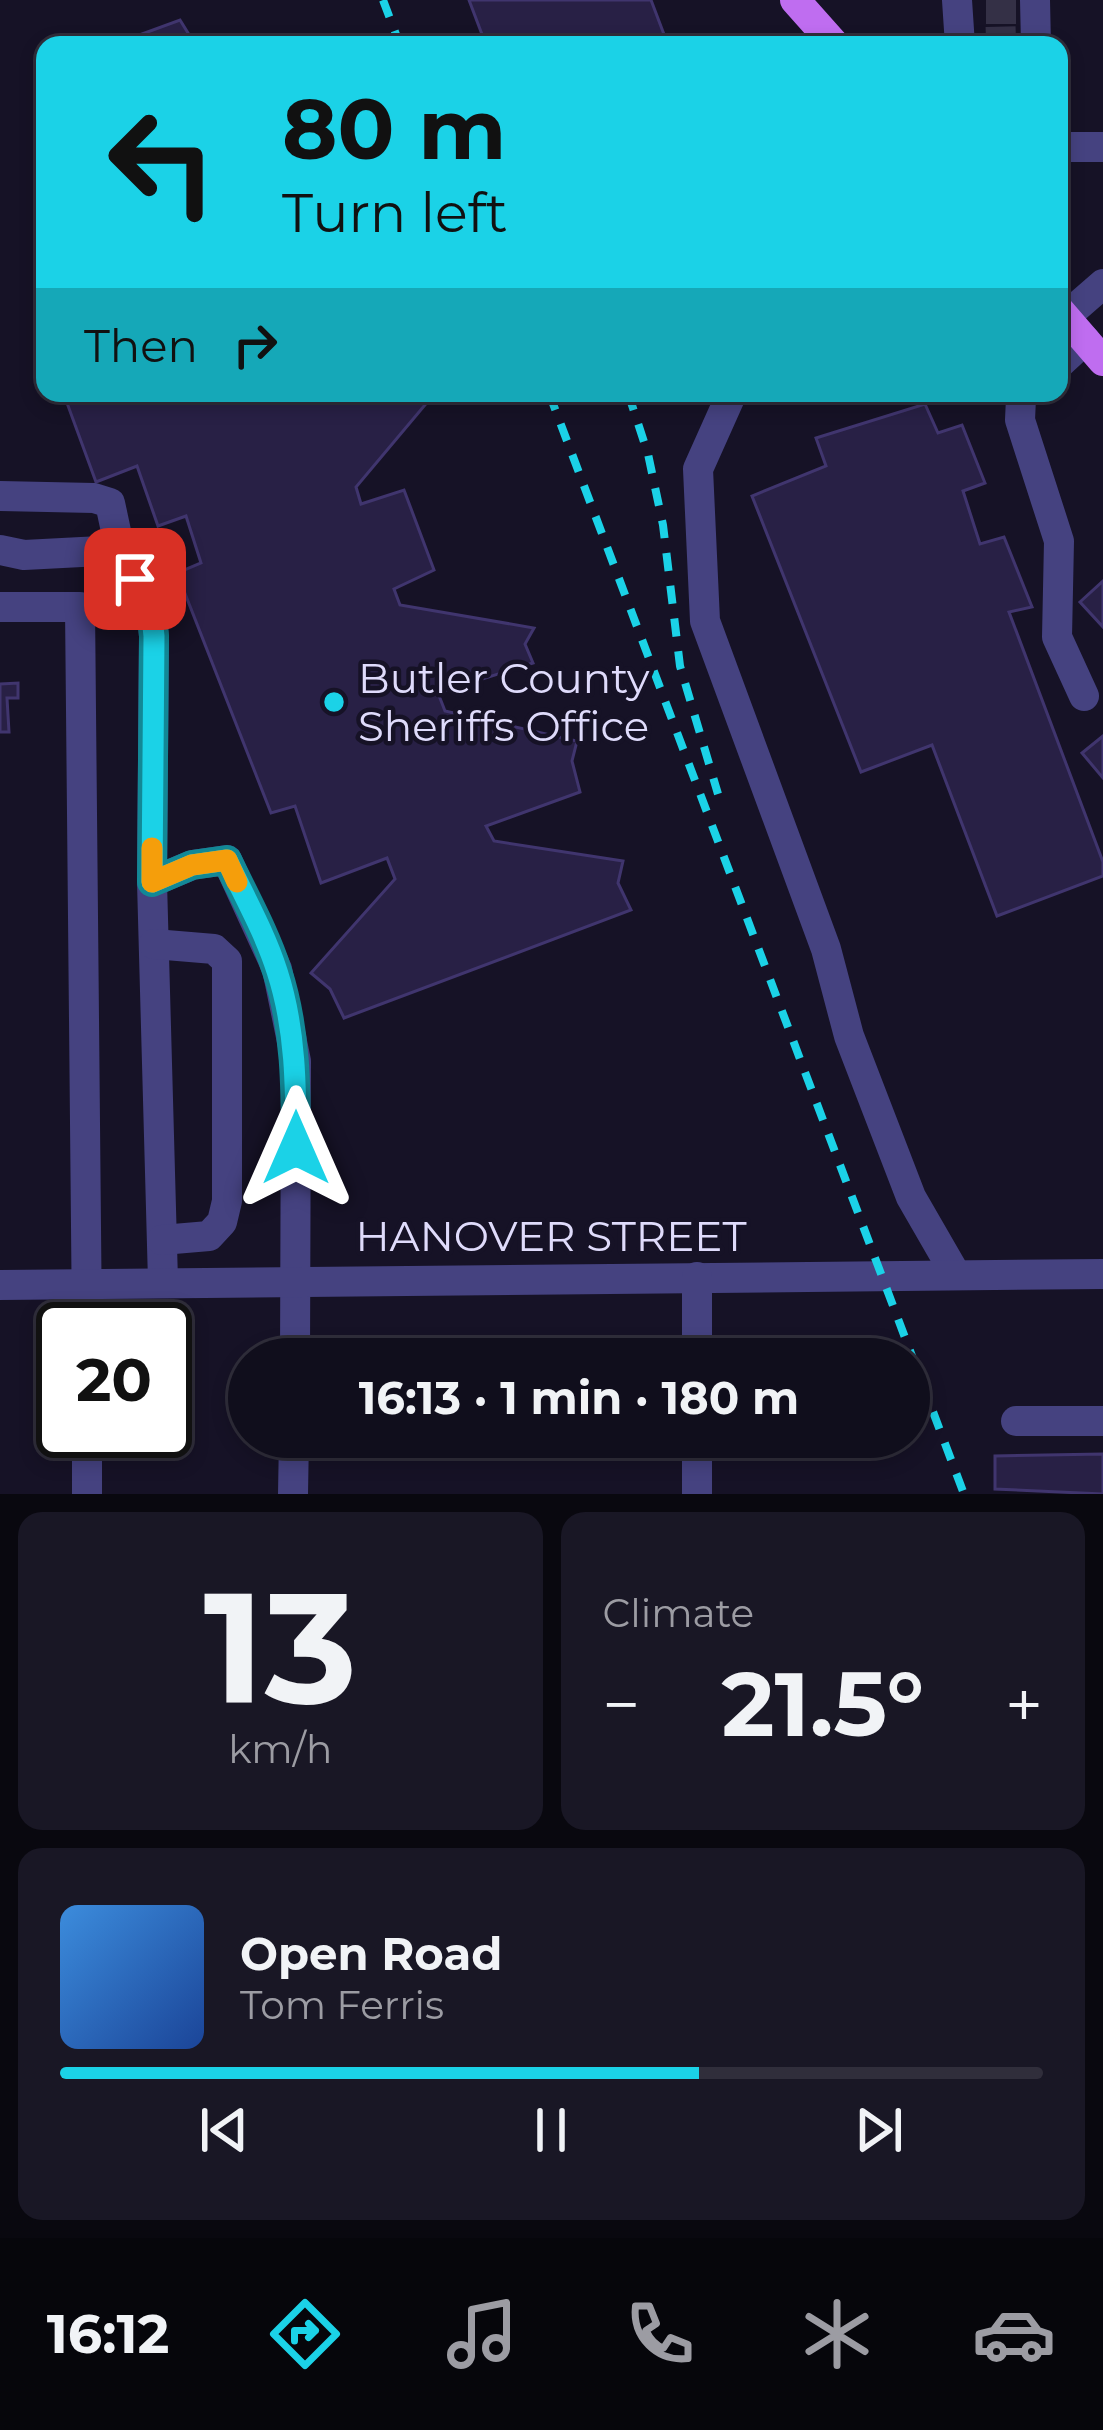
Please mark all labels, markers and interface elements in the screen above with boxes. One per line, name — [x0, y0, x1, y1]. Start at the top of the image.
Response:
text: 80 m — [282, 78, 506, 180]
icon: left — [84, 84, 240, 240]
text: Turn left — [282, 180, 508, 246]
icon: right — [222, 312, 288, 378]
text: Then — [84, 318, 198, 373]
pin — [84, 528, 186, 630]
icon: arrive — [102, 546, 168, 612]
place label: Butler County Sheriffs Office — [358, 652, 650, 752]
marker: Butler County Sheriffs Office — [321, 689, 347, 715]
position arrow — [233, 1085, 359, 1211]
street label: HANOVER STREET — [355, 1210, 747, 1262]
speed limit sign: 20 — [36, 1302, 192, 1458]
text: 16:13 · 1 min · 180 m — [359, 1370, 799, 1425]
text: 13 — [203, 1552, 357, 1742]
text: Climate — [603, 1589, 754, 1637]
text: 21.5° — [721, 1649, 924, 1759]
text: − — [603, 1664, 640, 1745]
text: + — [1005, 1664, 1043, 1745]
text: km/h — [228, 1725, 332, 1773]
text: Open Road — [240, 1926, 502, 1981]
text: Tom Ferris — [240, 1981, 444, 2029]
icon: previous — [191, 2097, 257, 2163]
icon: pause — [518, 2097, 584, 2163]
icon: next — [846, 2097, 912, 2163]
icon: directions — [263, 2292, 347, 2376]
icon: music — [440, 2292, 524, 2376]
icon: phone — [618, 2292, 702, 2376]
icon: climate — [795, 2292, 879, 2376]
icon: car — [972, 2292, 1056, 2376]
text: 16:12 — [47, 2301, 169, 2367]

